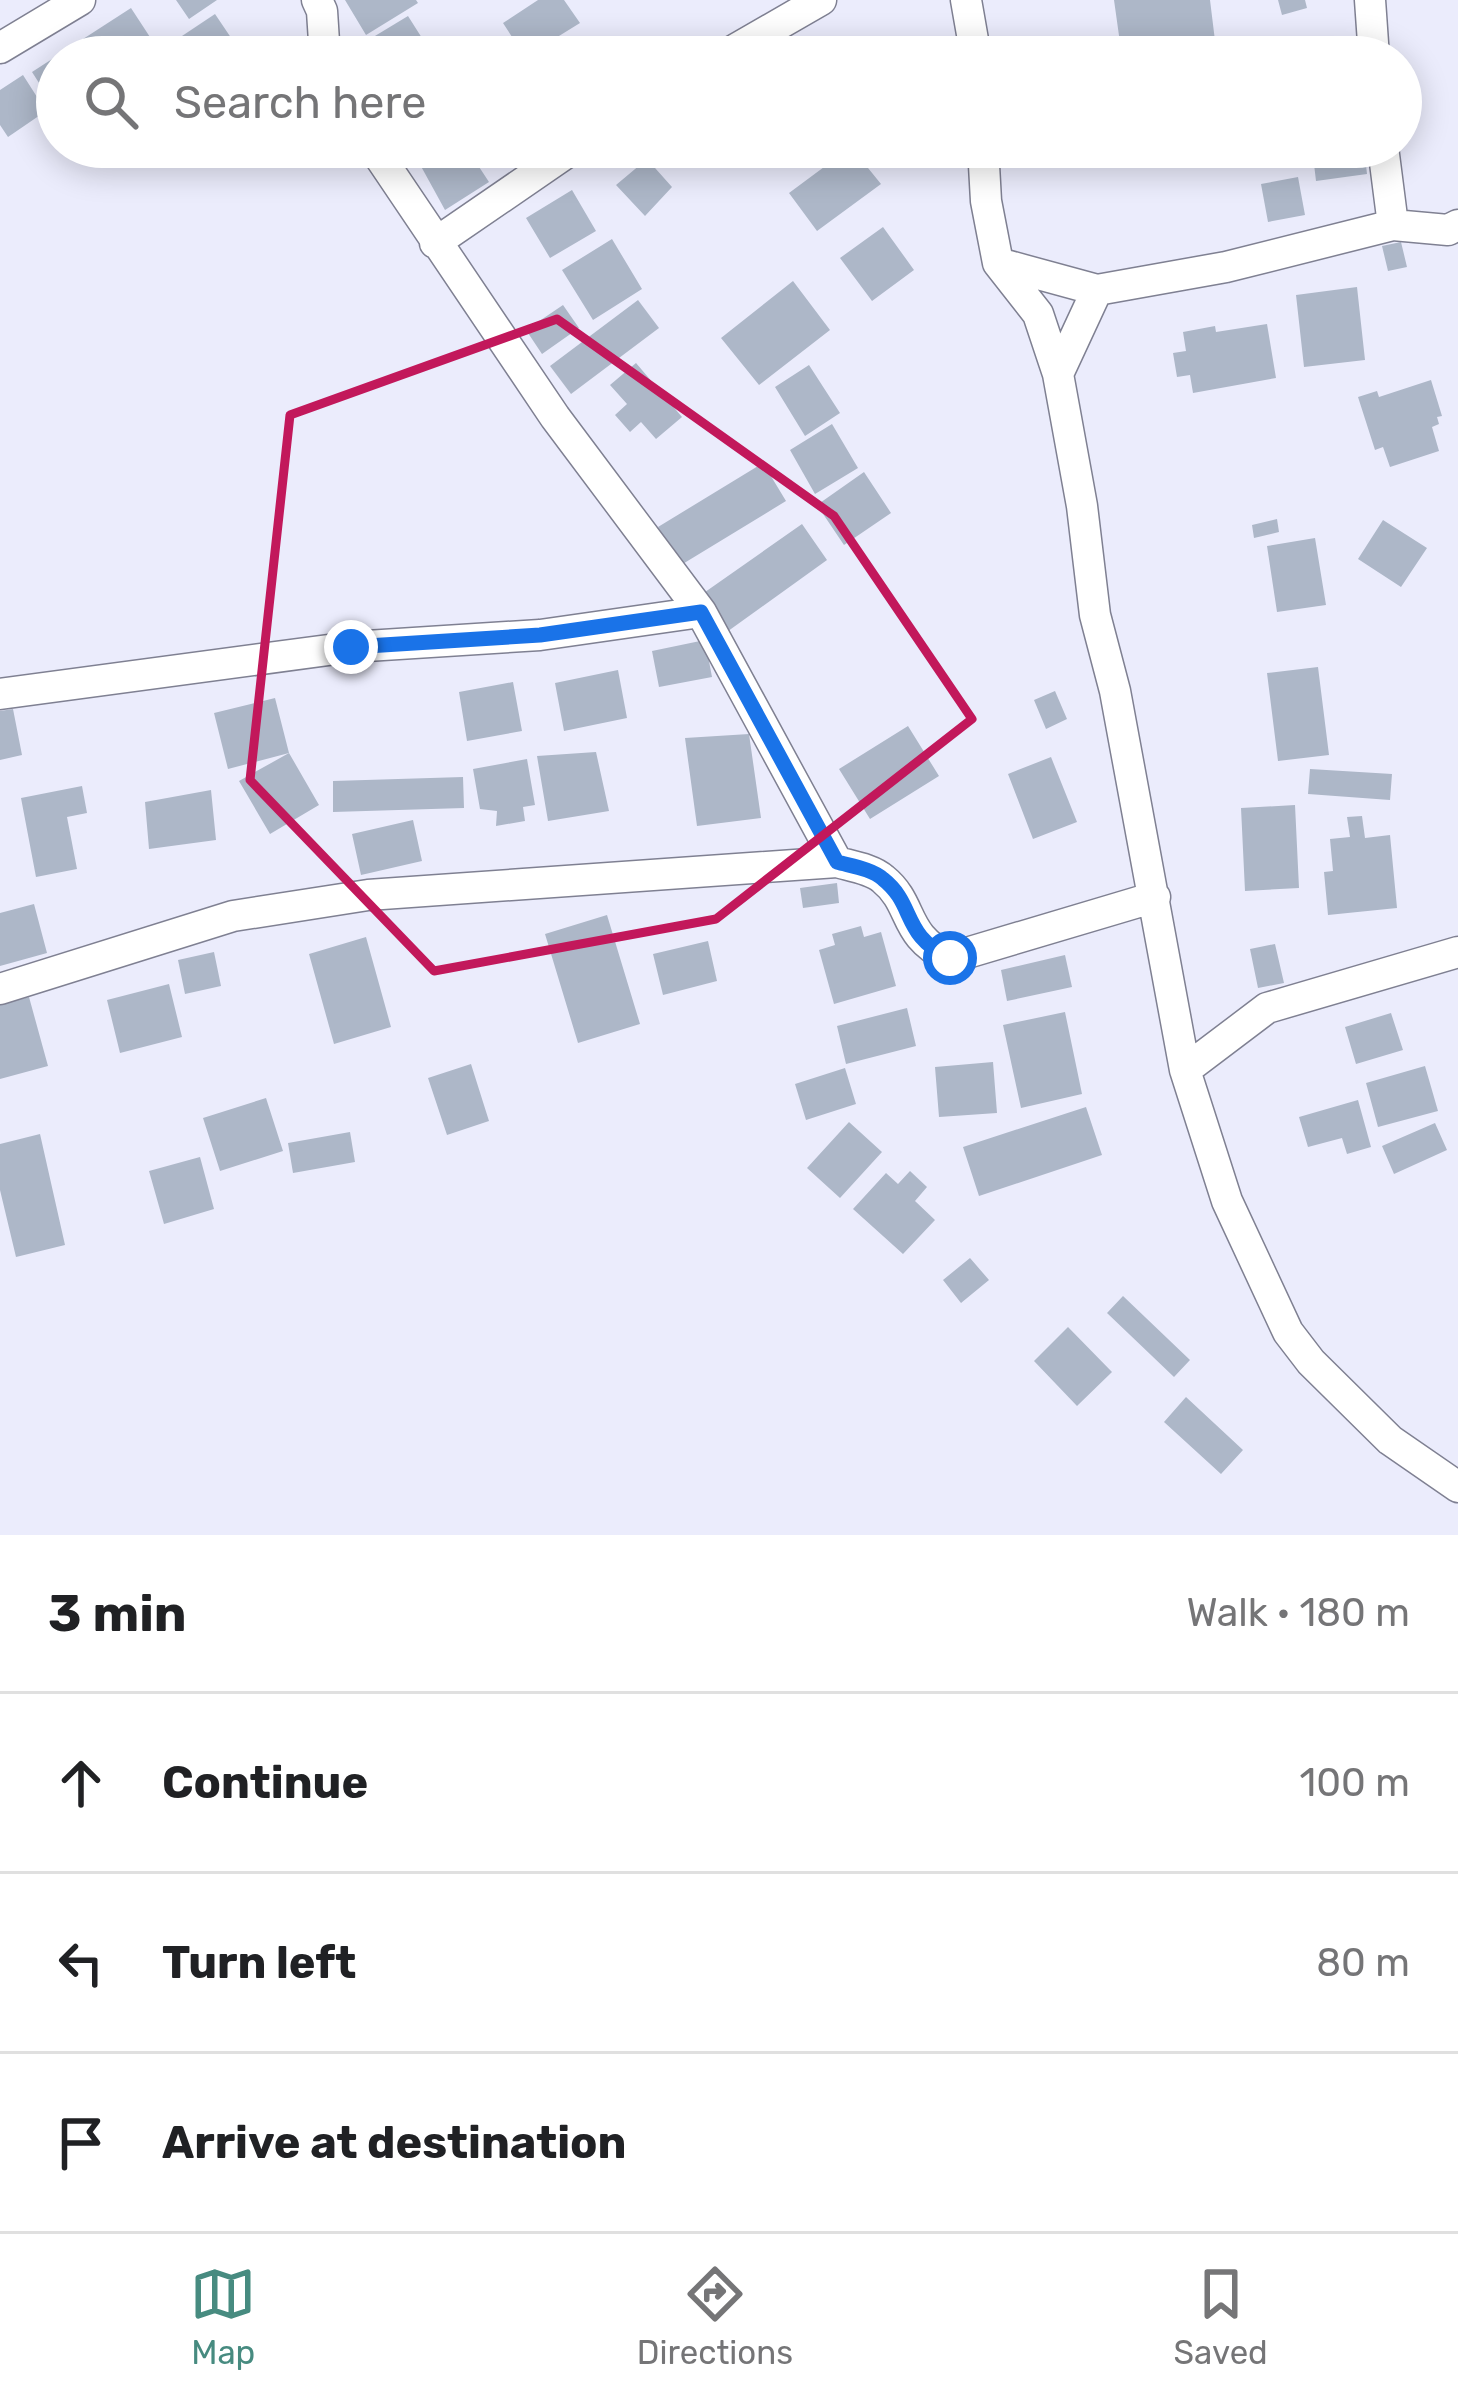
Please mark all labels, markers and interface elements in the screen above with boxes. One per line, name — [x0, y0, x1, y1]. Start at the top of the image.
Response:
search box — [36, 36, 1422, 168]
icon: search — [78, 69, 144, 135]
text: Search here — [174, 76, 426, 129]
route end — [324, 620, 378, 674]
route start — [923, 931, 977, 985]
text: 3 min — [48, 1583, 187, 1644]
text: Walk · 180 m — [1186, 1590, 1410, 1636]
icon: ahead — [48, 1750, 114, 1816]
text: Continue — [162, 1756, 368, 1809]
text: 100 m — [1300, 1760, 1410, 1806]
icon: left — [48, 1930, 114, 1996]
text: Turn left — [162, 1936, 356, 1989]
text: 80 m — [1316, 1940, 1410, 1986]
icon: arrive — [48, 2110, 114, 2176]
text: Arrive at destination — [162, 2116, 627, 2169]
tab: Map — [190, 2261, 256, 2372]
tab: Directions — [637, 2261, 793, 2372]
tab: Saved — [1174, 2261, 1268, 2372]

